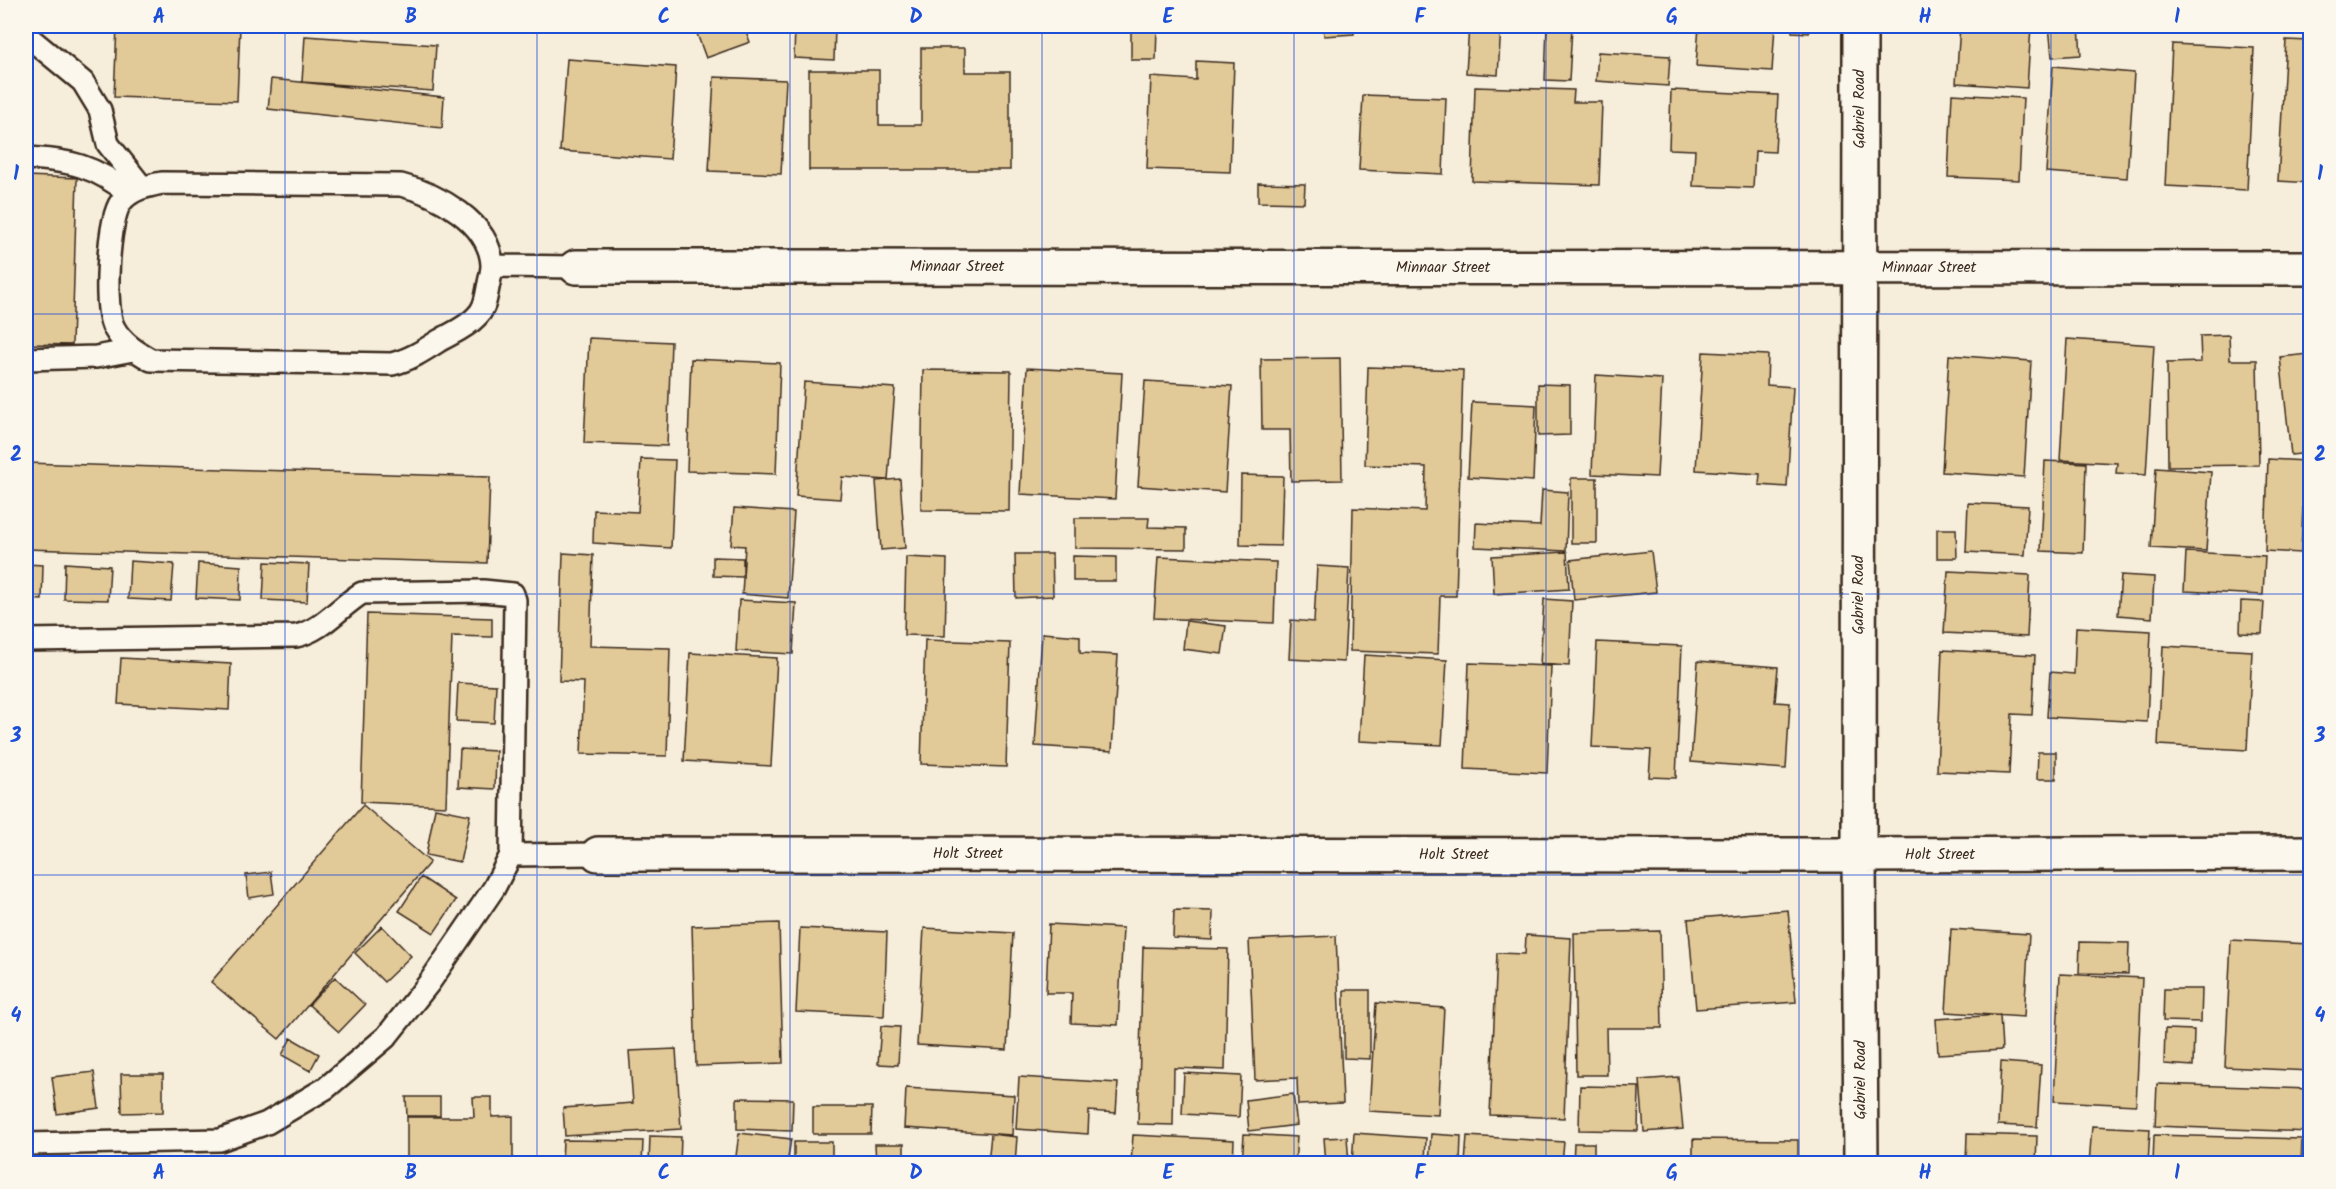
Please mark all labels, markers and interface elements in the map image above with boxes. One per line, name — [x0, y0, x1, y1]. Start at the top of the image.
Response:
text: A — [153, 2, 165, 34]
text: B — [405, 2, 417, 34]
text: C — [658, 2, 670, 34]
text: D — [909, 2, 923, 34]
text: E — [1162, 2, 1174, 34]
text: F — [1415, 2, 1427, 34]
text: G — [1666, 2, 1678, 34]
text: H — [1918, 2, 1932, 34]
text: I — [2174, 2, 2180, 34]
street label: Gabriel Road — [1848, 69, 1872, 149]
text: 1 — [13, 159, 19, 191]
text: 1 — [2317, 159, 2323, 191]
street label: Minnaar Street — [910, 255, 1004, 279]
street label: Minnaar Street — [1396, 256, 1490, 280]
street label: Minnaar Street — [1882, 256, 1976, 280]
text: 2 — [10, 440, 22, 472]
text: 2 — [2314, 440, 2326, 472]
street label: Gabriel Road — [1847, 555, 1871, 635]
text: 3 — [10, 721, 22, 753]
text: 3 — [2314, 721, 2326, 753]
street label: Holt Street — [933, 842, 1003, 866]
street label: Holt Street — [1419, 843, 1489, 867]
street label: Holt Street — [1905, 843, 1975, 867]
text: 4 — [11, 1001, 22, 1033]
text: 4 — [2315, 1001, 2326, 1033]
street label: Gabriel Road — [1849, 1040, 1873, 1120]
text: A — [153, 1158, 165, 1189]
text: B — [405, 1158, 417, 1189]
text: C — [658, 1158, 670, 1189]
text: D — [909, 1158, 923, 1189]
text: E — [1162, 1158, 1174, 1189]
text: F — [1415, 1158, 1427, 1189]
text: G — [1666, 1158, 1678, 1189]
text: H — [1918, 1158, 1932, 1189]
text: I — [2174, 1158, 2180, 1189]

